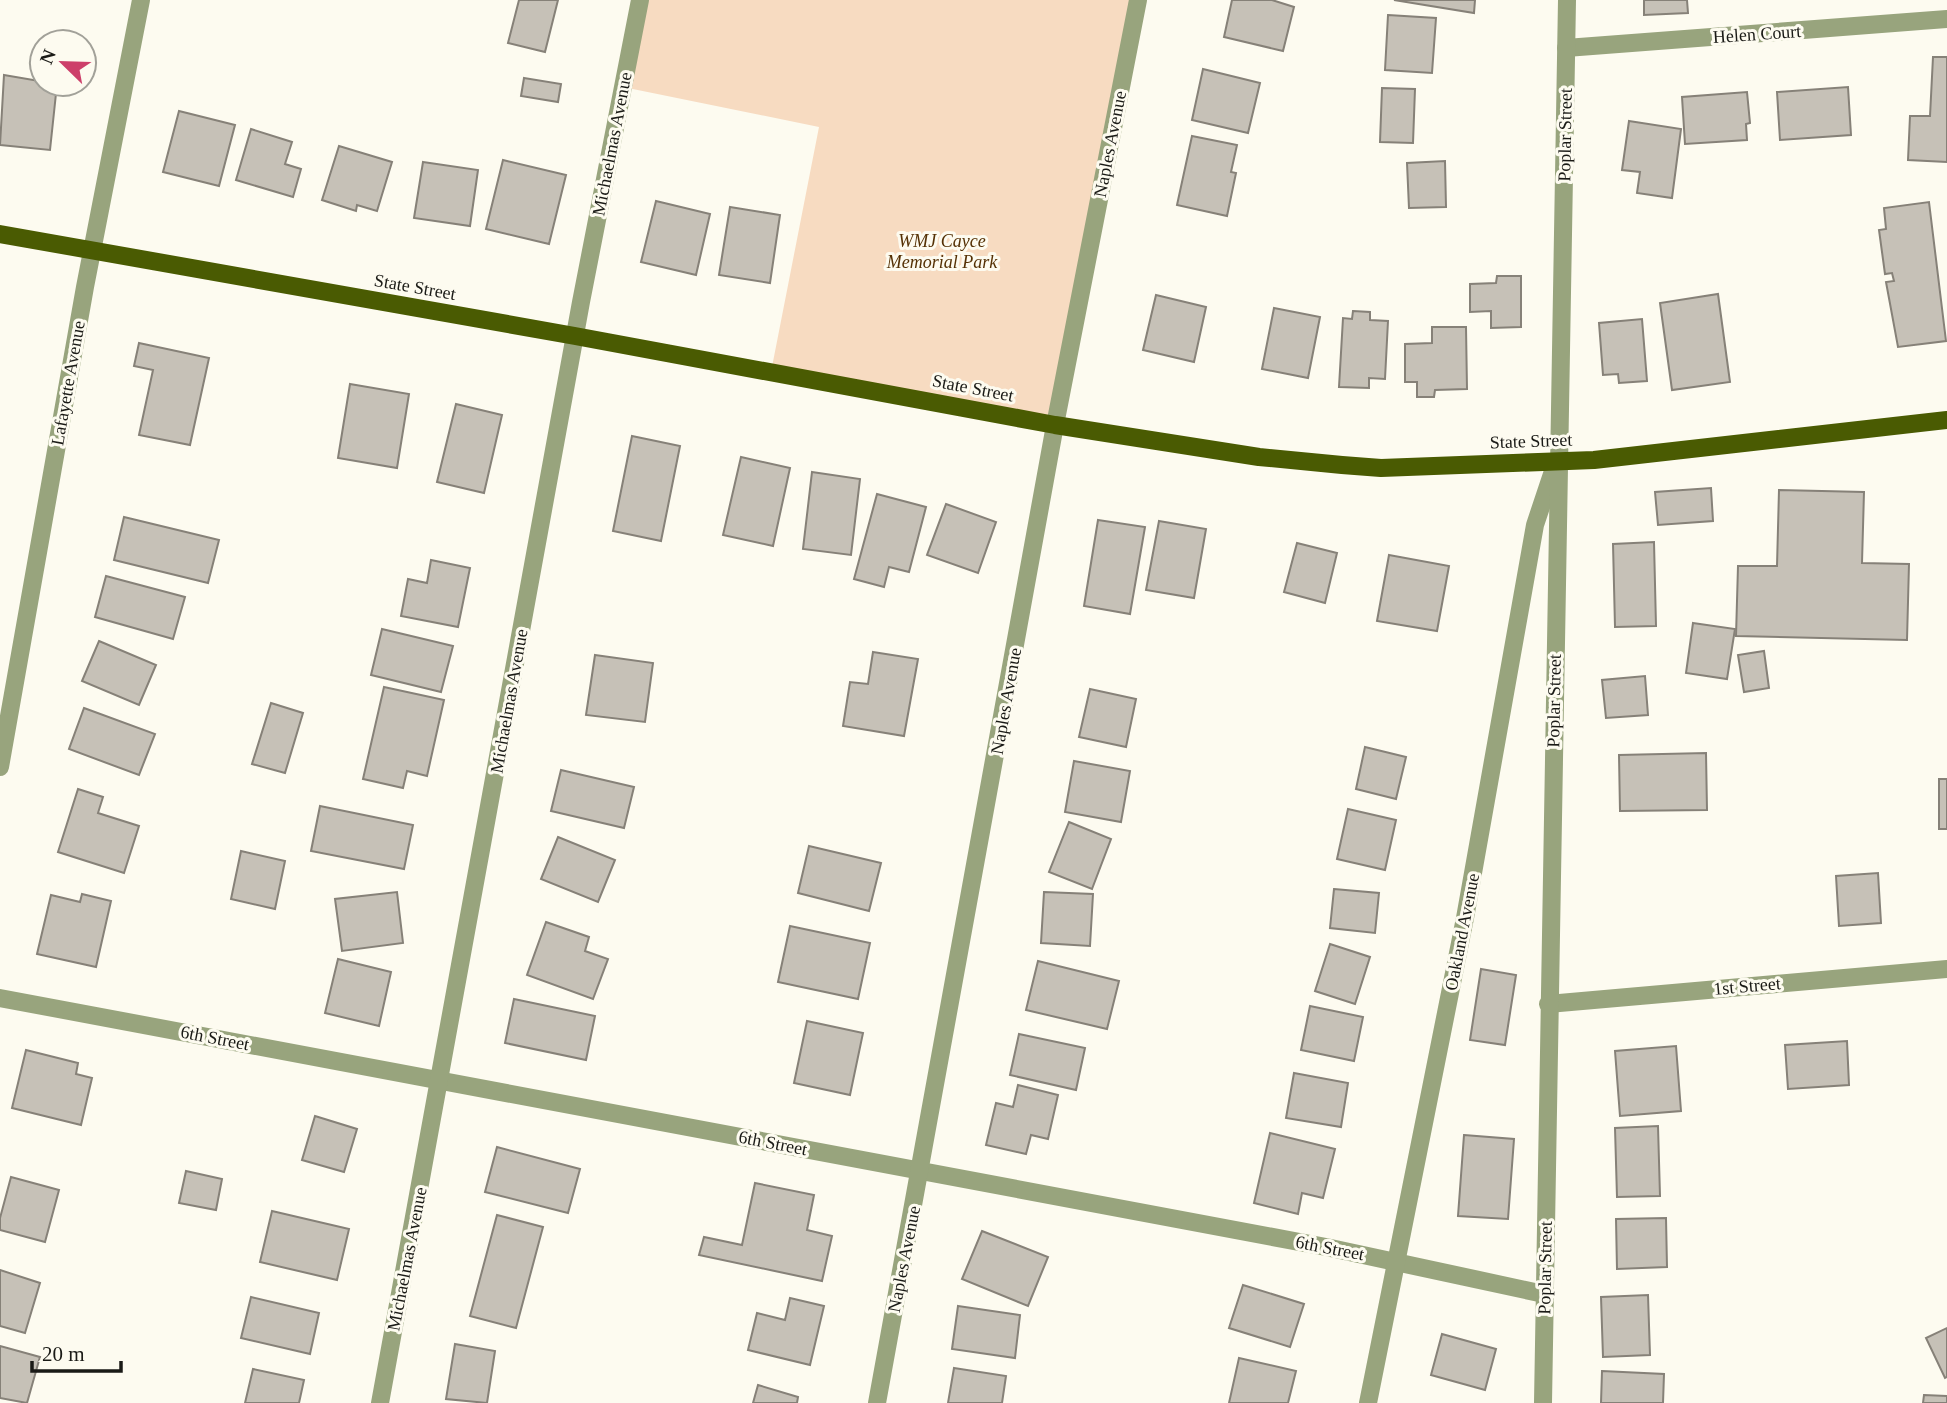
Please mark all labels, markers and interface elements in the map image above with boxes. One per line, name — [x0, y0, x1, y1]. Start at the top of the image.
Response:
street label: Helen Court — [1712, 21, 1802, 47]
north arrow — [28, 28, 98, 98]
text: N — [35, 46, 60, 67]
street label: Michaelmas Avenue — [588, 70, 636, 218]
street label: Poplar Street — [1554, 88, 1576, 182]
street label: Naples Avenue — [1090, 89, 1130, 199]
park label: WMJ Cayce Memorial Park — [886, 231, 998, 272]
street label: State Street — [373, 270, 457, 304]
street label: Lafayette Avenue — [47, 319, 89, 447]
street label: State Street — [931, 370, 1015, 406]
street label: State Street — [1489, 430, 1573, 452]
street label: Michaelmas Avenue — [486, 627, 532, 775]
street label: Naples Avenue — [987, 646, 1025, 756]
street label: Poplar Street — [1543, 654, 1565, 748]
street label: Oakland Avenue — [1441, 872, 1483, 992]
street label: 1st Street — [1713, 973, 1781, 999]
street label: 6th Street — [179, 1022, 251, 1054]
street label: 6th Street — [737, 1127, 809, 1159]
street label: Michaelmas Avenue — [383, 1185, 431, 1333]
street label: Naples Avenue — [884, 1204, 924, 1314]
street label: Poplar Street — [1534, 1221, 1556, 1315]
street label: 6th Street — [1294, 1232, 1366, 1264]
scale bar — [32, 1330, 121, 1374]
text: 20 m — [42, 1342, 85, 1366]

